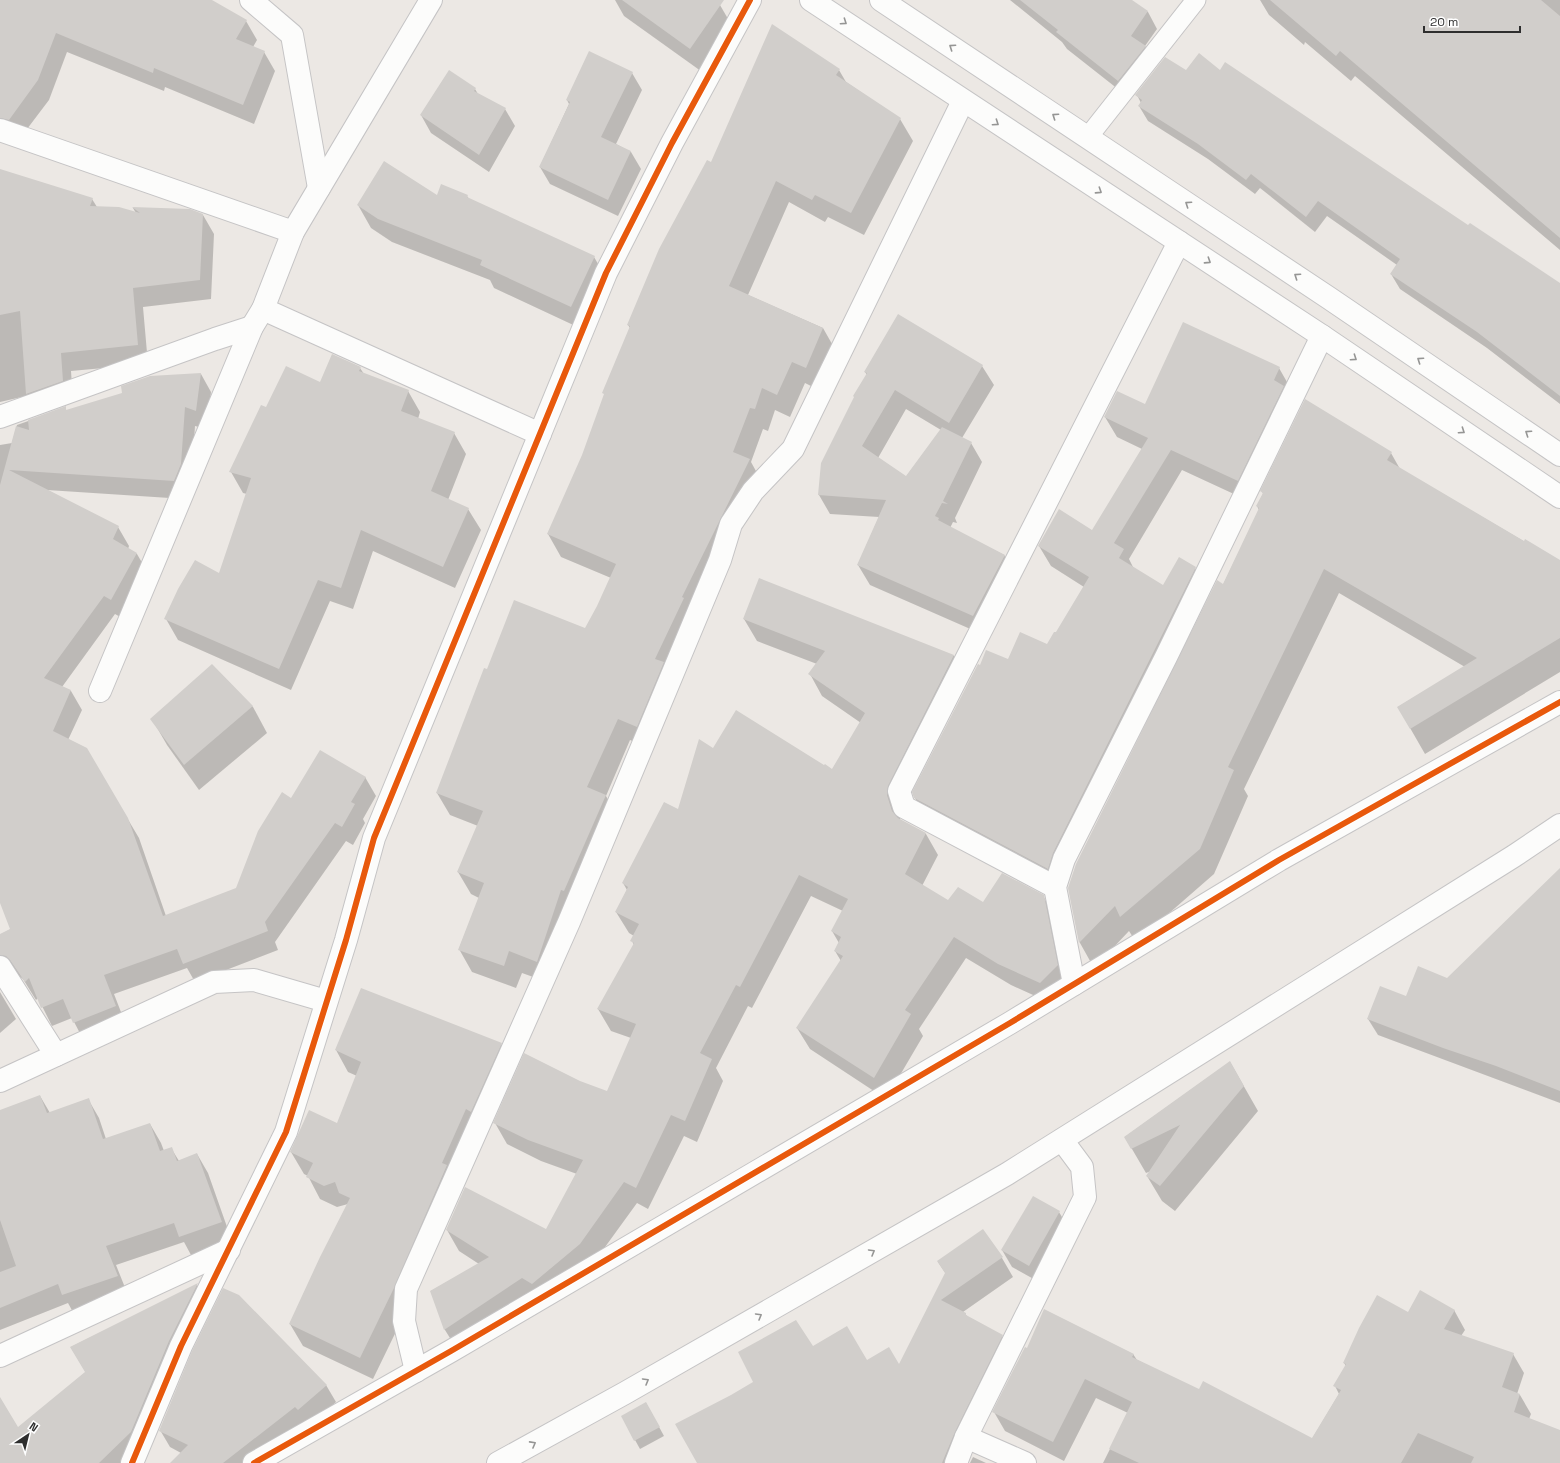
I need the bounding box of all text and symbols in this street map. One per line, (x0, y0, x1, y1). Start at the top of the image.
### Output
scale bar (1424, 8, 1520, 34)
text: 20 m (1430, 14, 1458, 30)
one-way arrow (840, 17, 847, 24)
one-way arrow (949, 45, 956, 52)
one-way arrow (1052, 113, 1059, 121)
one-way arrow (992, 118, 999, 125)
one-way arrow (1095, 186, 1102, 193)
one-way arrow (1186, 202, 1193, 209)
one-way arrow (1204, 257, 1211, 264)
one-way arrow (1294, 273, 1301, 281)
one-way arrow (1350, 353, 1357, 361)
one-way arrow (1418, 358, 1425, 365)
one-way arrow (1458, 426, 1465, 434)
one-way arrow (1525, 430, 1532, 438)
one-way arrow (868, 1249, 875, 1256)
one-way arrow (755, 1314, 762, 1321)
one-way arrow (642, 1379, 649, 1386)
north arrow (8, 1415, 48, 1455)
text: N (27, 1419, 41, 1435)
one-way arrow (528, 1442, 536, 1449)

